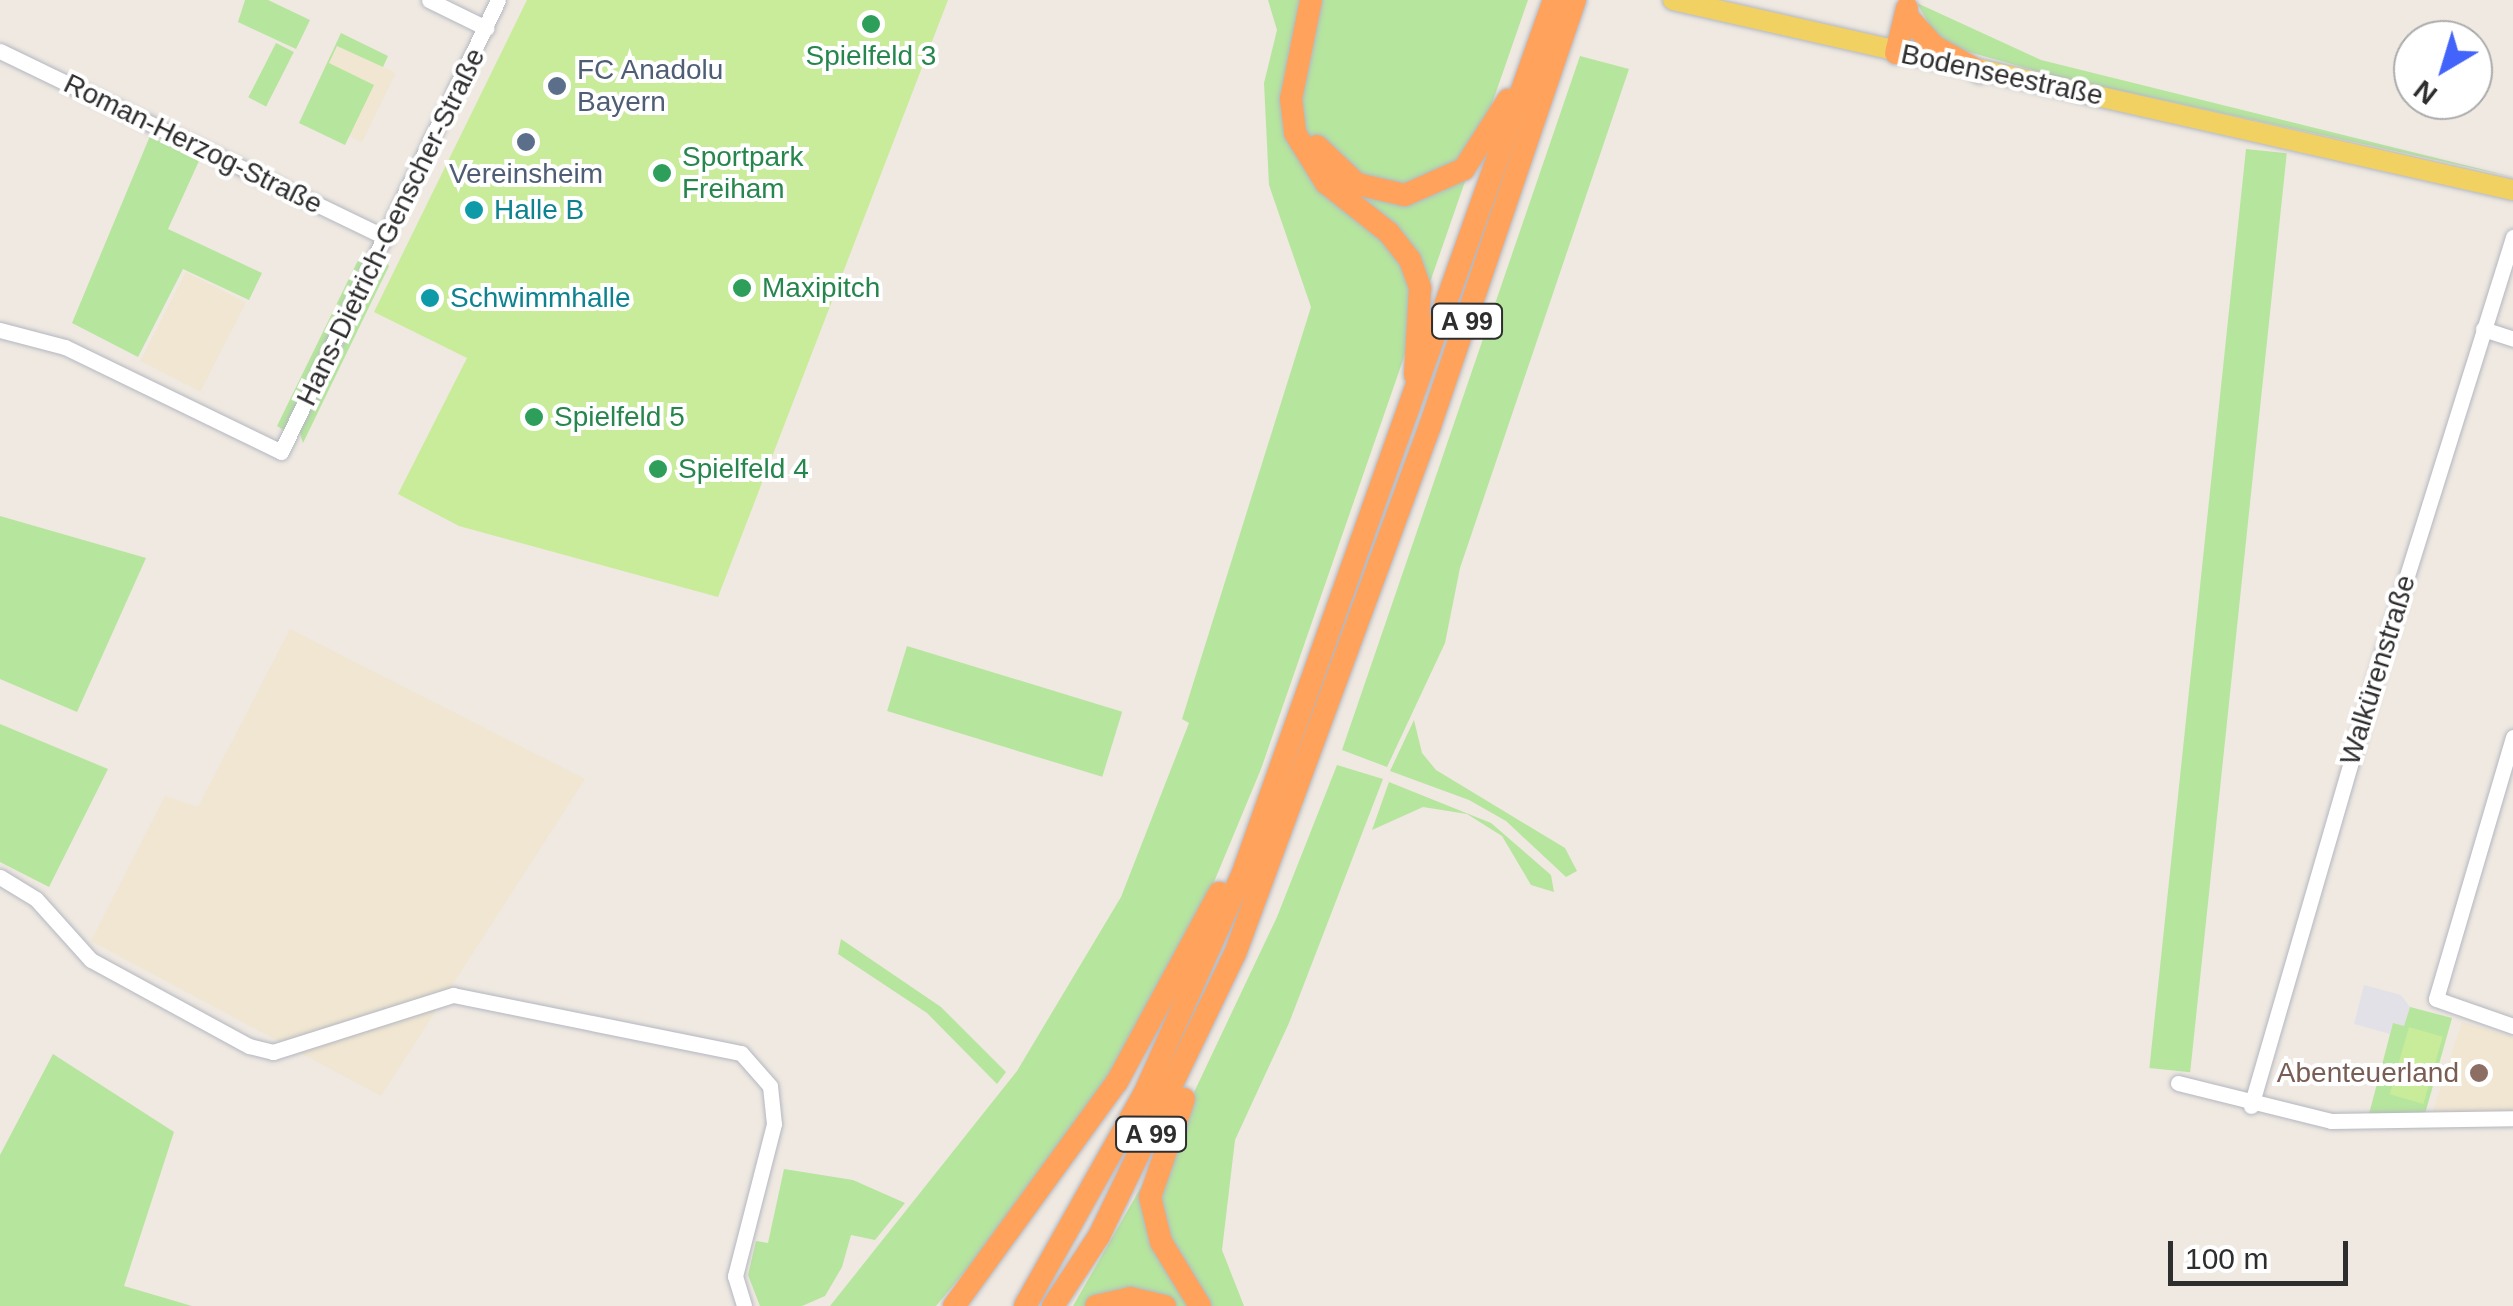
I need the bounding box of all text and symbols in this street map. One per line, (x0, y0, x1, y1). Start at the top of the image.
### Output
marker: Spielfeld 3 (860, 13, 882, 35)
north arrow (2393, 20, 2493, 120)
street label: Bodenseestraße (1898, 37, 2106, 113)
place label: Spielfeld 3 (806, 39, 936, 73)
street label: Hans-Dietrich-Genscher-Straße (290, 43, 492, 411)
place label: FC Anadolu Bayern (577, 53, 725, 119)
street label: Roman-Herzog-Straße (58, 67, 328, 221)
text: N (2408, 74, 2443, 111)
marker: FC Anadolu Bayern (546, 75, 568, 97)
marker: Vereinsheim (515, 131, 537, 153)
place label: Sportpark Freiham (682, 140, 803, 206)
place label: Vereinsheim (449, 157, 603, 191)
marker: Sportpark Freiham (651, 162, 673, 184)
place label: Halle B (494, 193, 584, 227)
marker: Halle B (463, 199, 485, 221)
place label: Maxipitch (762, 271, 880, 305)
marker: Maxipitch (731, 277, 753, 299)
place label: Schwimmhalle (450, 281, 630, 315)
marker: Schwimmhalle (419, 287, 441, 309)
road number: A 99 (1430, 301, 1504, 341)
place label: Spielfeld 5 (554, 400, 685, 434)
marker: Spielfeld 5 (523, 406, 545, 428)
place label: Spielfeld 4 (678, 452, 809, 486)
marker: Spielfeld 4 (647, 458, 669, 480)
street label: Walkürenstraße (2333, 571, 2423, 769)
place label: Abenteuerland (2277, 1056, 2459, 1090)
marker: Abenteuerland (2468, 1062, 2490, 1084)
road number: A 99 (1114, 1114, 1188, 1154)
scale bar (2173, 1221, 2353, 1283)
text: 100 m (2185, 1242, 2268, 1275)

